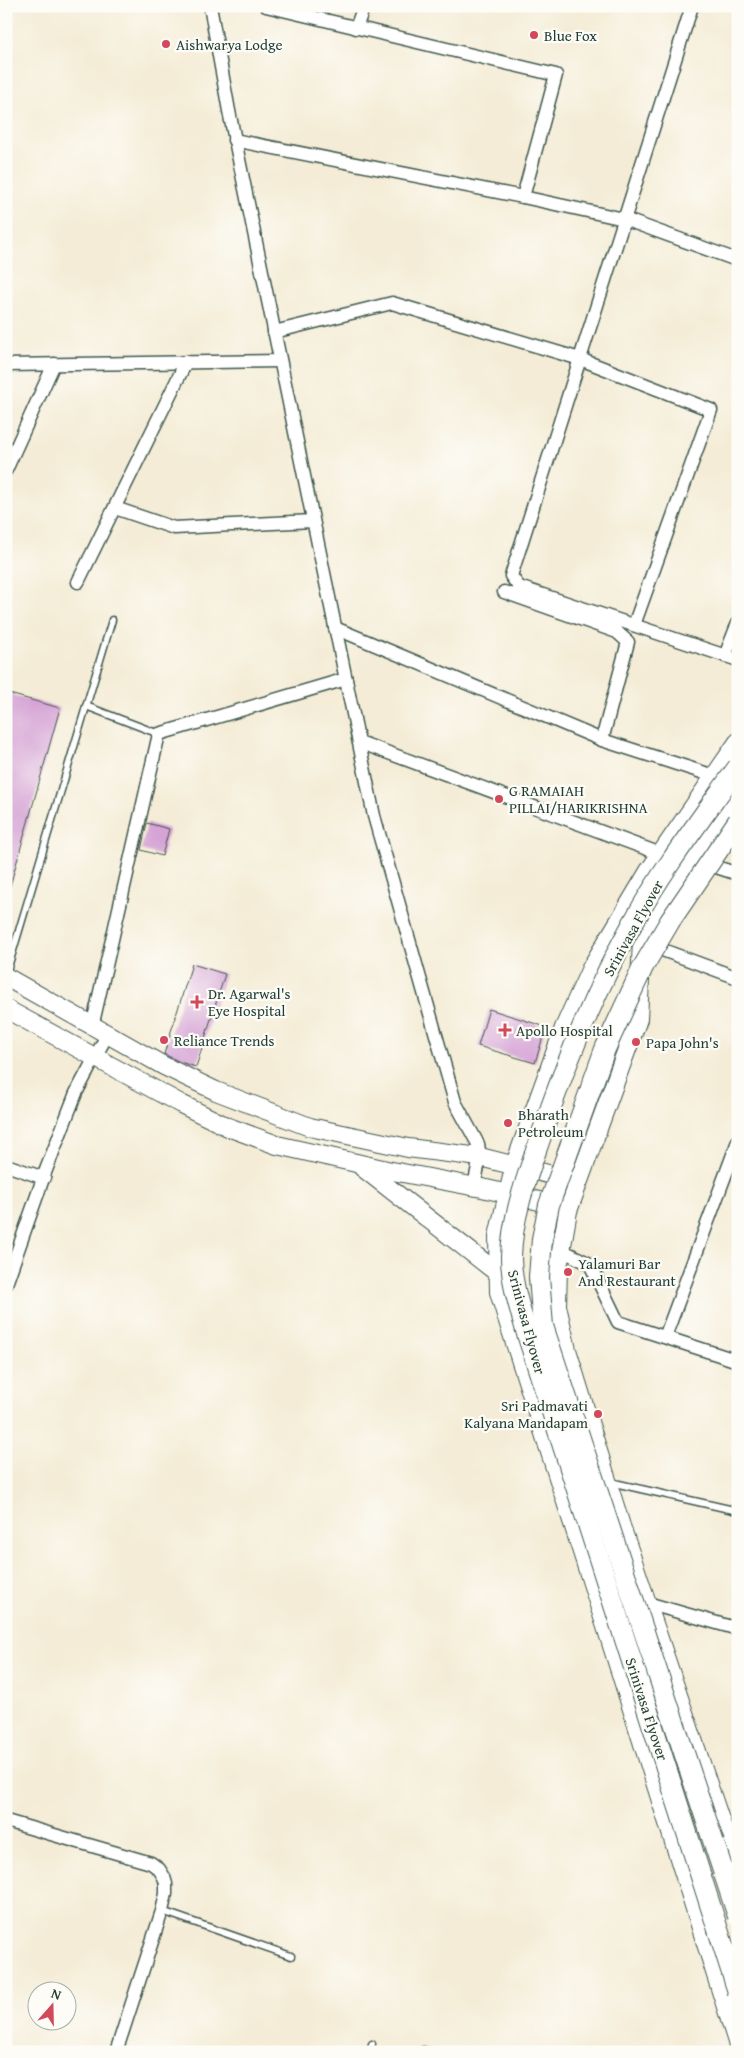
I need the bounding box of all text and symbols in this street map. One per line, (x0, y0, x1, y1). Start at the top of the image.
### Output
place label: Blue Fox (544, 25, 597, 46)
marker: Blue Fox (528, 29, 540, 41)
place label: Aishwarya Lodge (176, 34, 283, 55)
marker: Aishwarya Lodge (160, 38, 172, 50)
place label: G RAMAIAH PILLAI/HARIKRISHNA (509, 780, 648, 818)
marker: G RAMAIAH PILLAI/HARIKRISHNA (493, 793, 505, 805)
street label: Srinivasa Flyover (598, 876, 668, 980)
place label: Dr. Agarwal's Eye Hospital (208, 983, 291, 1021)
marker: Dr. Agarwal's Eye Hospital (190, 995, 204, 1009)
place label: Apollo Hospital (516, 1020, 613, 1041)
marker: Apollo Hospital (498, 1023, 512, 1037)
place label: Reliance Trends (174, 1030, 274, 1051)
place label: Papa John's (646, 1032, 719, 1053)
marker: Reliance Trends (158, 1034, 170, 1046)
marker: Papa John's (630, 1036, 642, 1048)
place label: Bharath Petroleum (518, 1104, 584, 1142)
marker: Bharath Petroleum (502, 1117, 514, 1129)
place label: Yalamuri Bar And Restaurant (578, 1253, 677, 1291)
marker: Yalamuri Bar And Restaurant (562, 1266, 574, 1278)
street label: Srinivasa Flyover (503, 1267, 551, 1377)
place label: Sri Padmavati Kalyana Mandapam (464, 1395, 589, 1433)
marker: Sri Padmavati Kalyana Mandapam (592, 1408, 604, 1420)
street label: Srinivasa Flyover (620, 1655, 674, 1763)
north arrow (28, 1980, 78, 2030)
text: N (49, 1983, 65, 2005)

